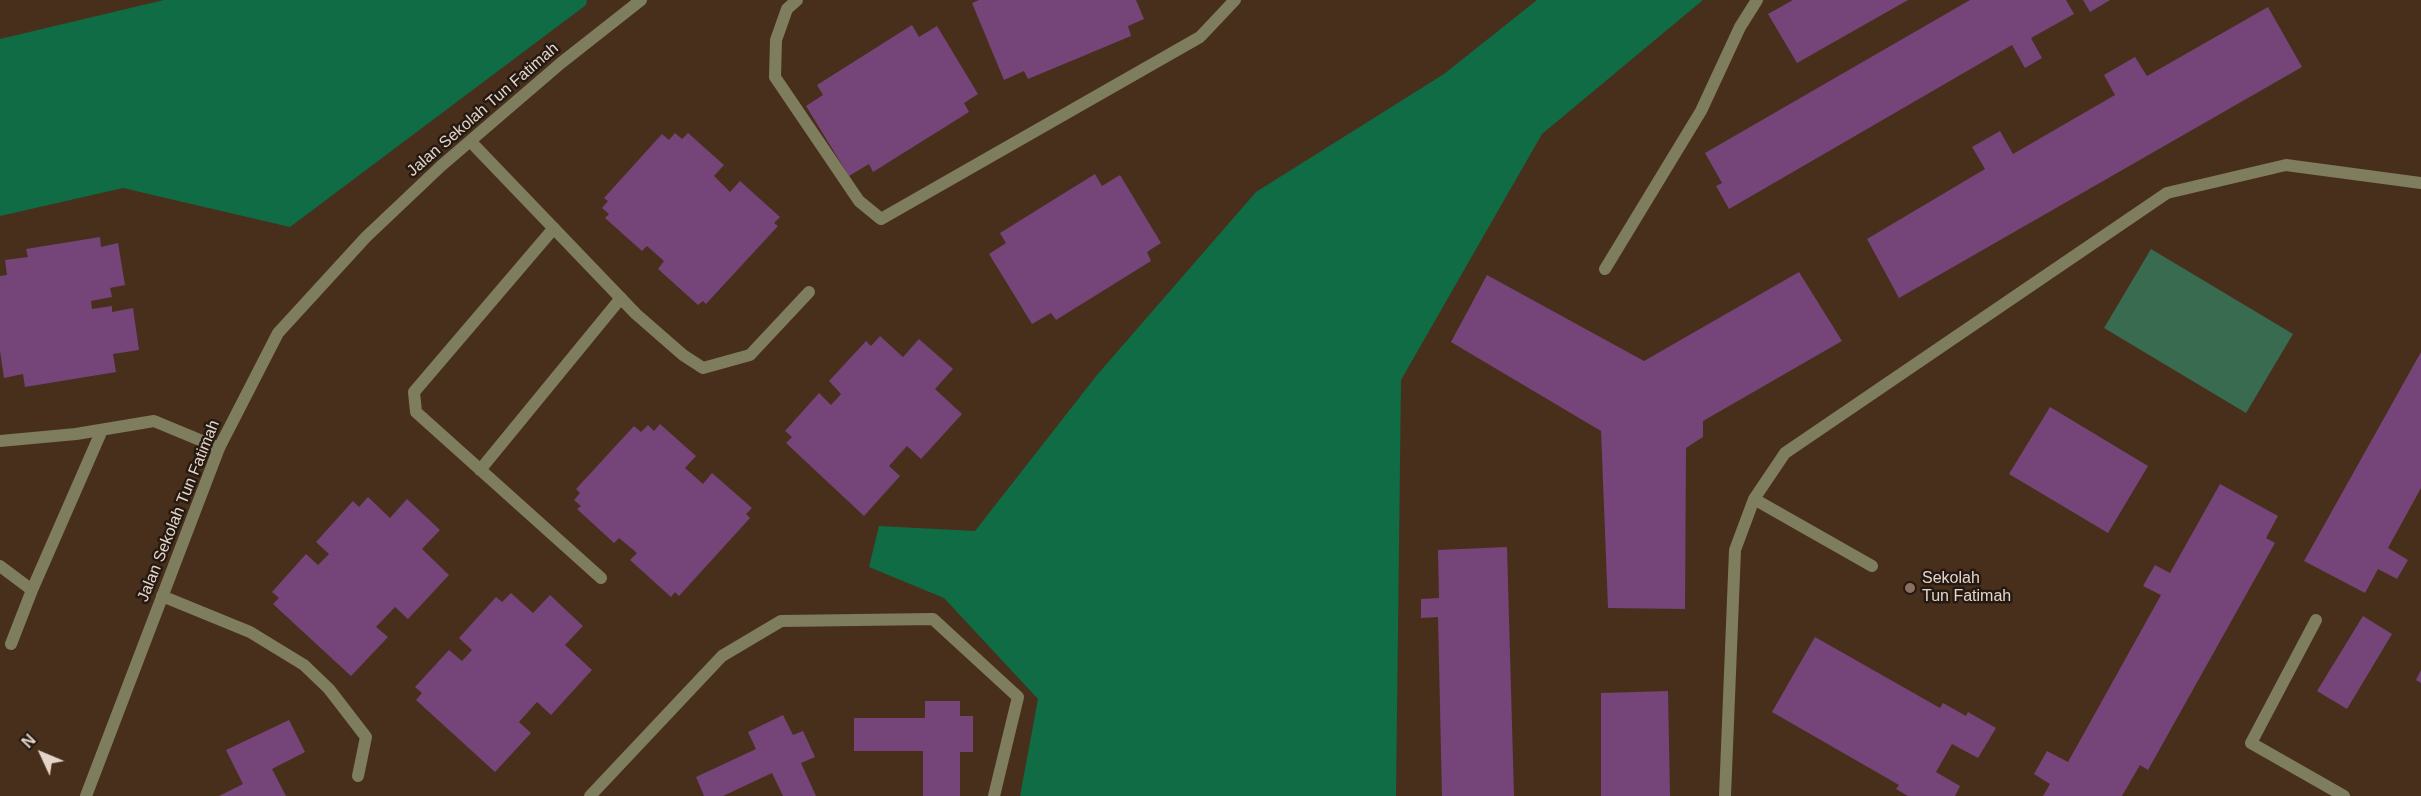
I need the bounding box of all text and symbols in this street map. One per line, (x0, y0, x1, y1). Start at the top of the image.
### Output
street label: Jalan Sekolah Tun Fatimah (403, 39, 563, 181)
street label: Jalan Sekolah Tun Fatimah (134, 417, 224, 605)
place label: Sekolah Tun Fatimah (1922, 569, 2011, 607)
marker: Sekolah Tun Fatimah (1903, 581, 1917, 595)
north arrow (12, 724, 72, 784)
text: N (19, 731, 39, 751)

